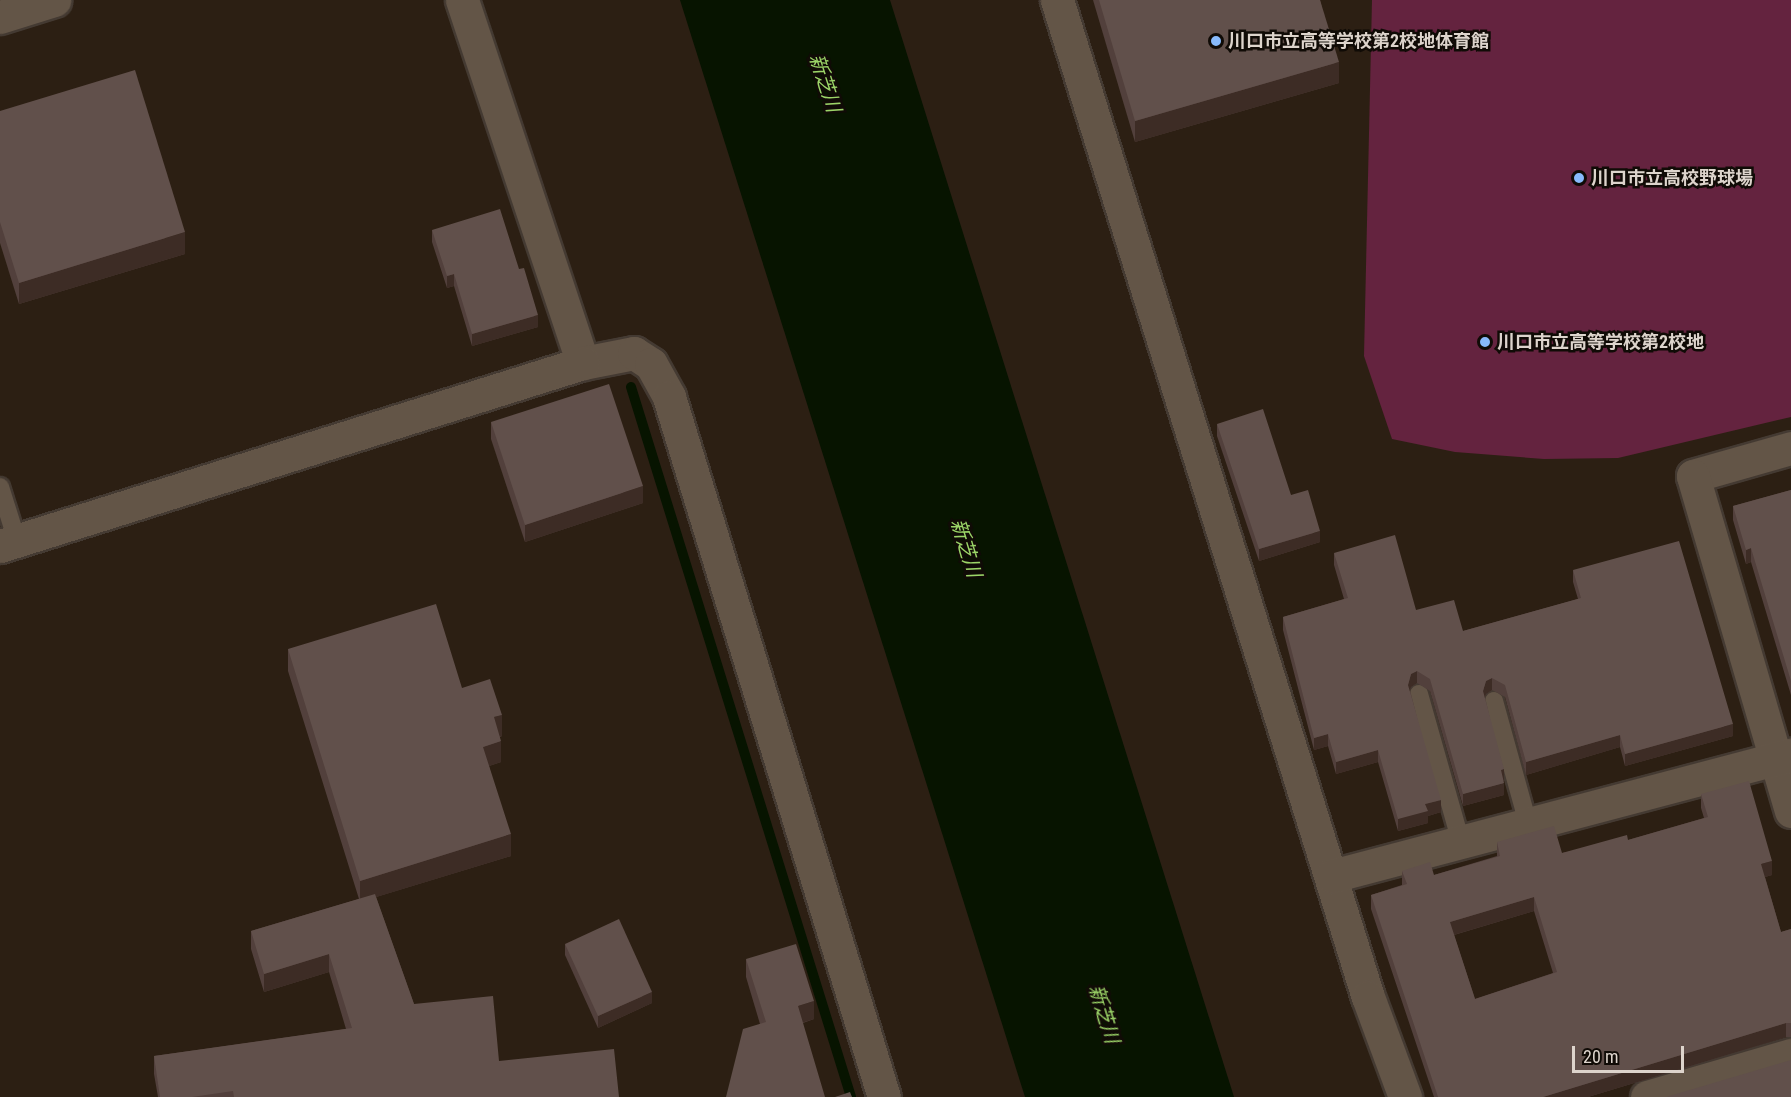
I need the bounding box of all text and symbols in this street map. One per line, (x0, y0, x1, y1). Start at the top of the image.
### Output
place label: 川口市立高等学校第2校地体育館 (1228, 30, 1489, 52)
marker: 川口市立高等学校第2校地体育館 (1209, 34, 1223, 48)
water label: 新芝川 (804, 51, 846, 115)
place label: 川口市立高校野球場 (1591, 167, 1753, 189)
marker: 川口市立高校野球場 (1572, 171, 1586, 185)
place label: 川口市立高等学校第2校地 (1497, 331, 1704, 353)
marker: 川口市立高等学校第2校地 (1478, 335, 1492, 349)
water label: 新芝川 (946, 516, 986, 580)
water label: 新芝川 (1084, 982, 1124, 1046)
scale bar (1575, 1034, 1688, 1072)
text: 20 m (1583, 1046, 1618, 1067)

